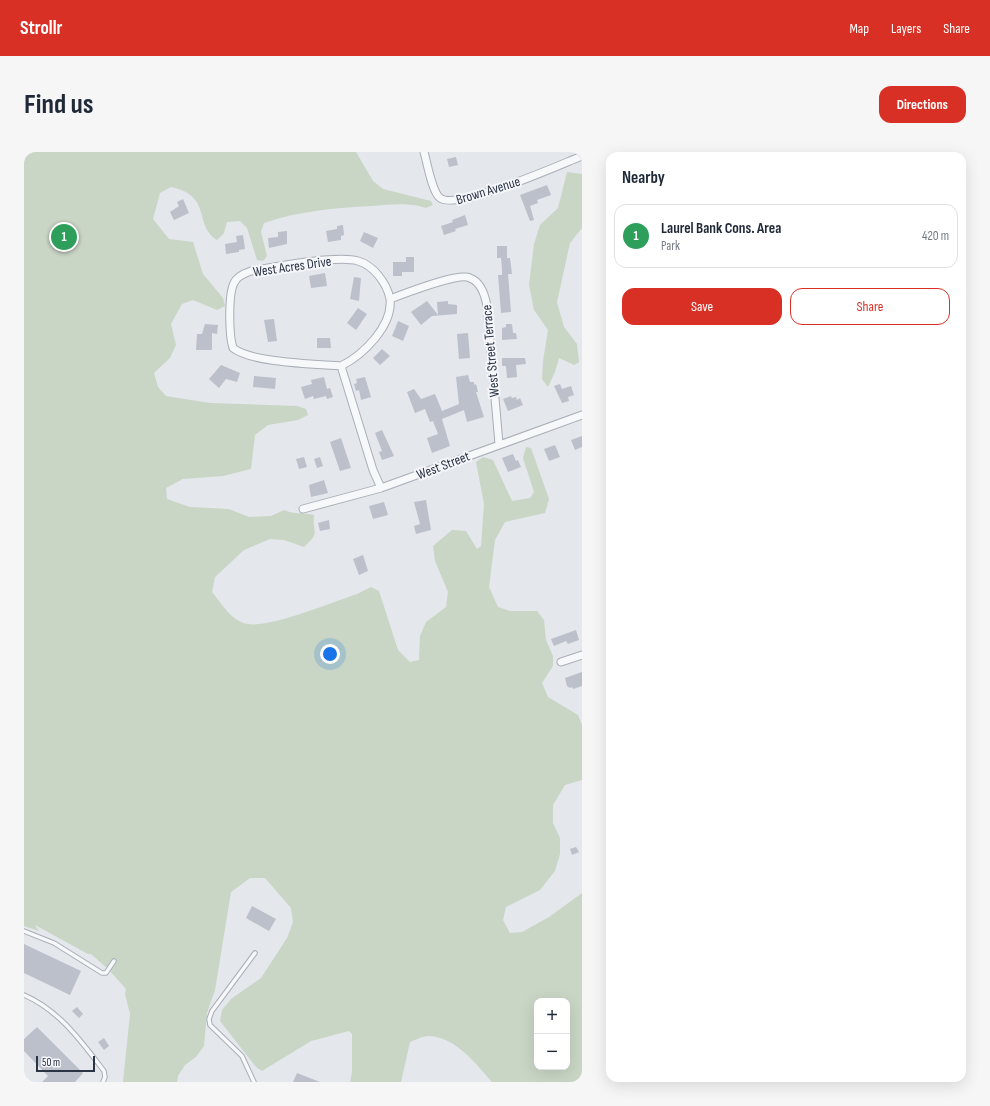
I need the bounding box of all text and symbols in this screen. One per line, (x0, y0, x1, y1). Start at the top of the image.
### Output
text: Strollr (20, 17, 62, 40)
text: Map (849, 20, 869, 37)
text: Layers (891, 20, 921, 37)
text: Share (943, 20, 970, 37)
button: Directions (879, 86, 966, 123)
text: Find us (24, 88, 93, 121)
text: Nearby (622, 168, 665, 188)
street label: Brown Avenue (454, 173, 522, 208)
text: Laurel Bank Cons. Area (661, 219, 781, 238)
pin: 1 (51, 222, 77, 252)
text: 1 (633, 228, 639, 244)
text: 420 m (922, 228, 949, 244)
text: Park (661, 238, 680, 254)
street label: West Acres Drive (252, 253, 332, 280)
button: Save (622, 288, 782, 325)
button: Share (790, 288, 950, 325)
street label: West Street Terrace (478, 304, 503, 398)
street label: West Street (414, 448, 472, 483)
your location (320, 644, 340, 664)
map controls (534, 998, 570, 1070)
button: + (534, 998, 570, 1034)
button: − (534, 1034, 570, 1070)
scale bar (36, 1054, 95, 1073)
text: 50 m (42, 1056, 60, 1069)

